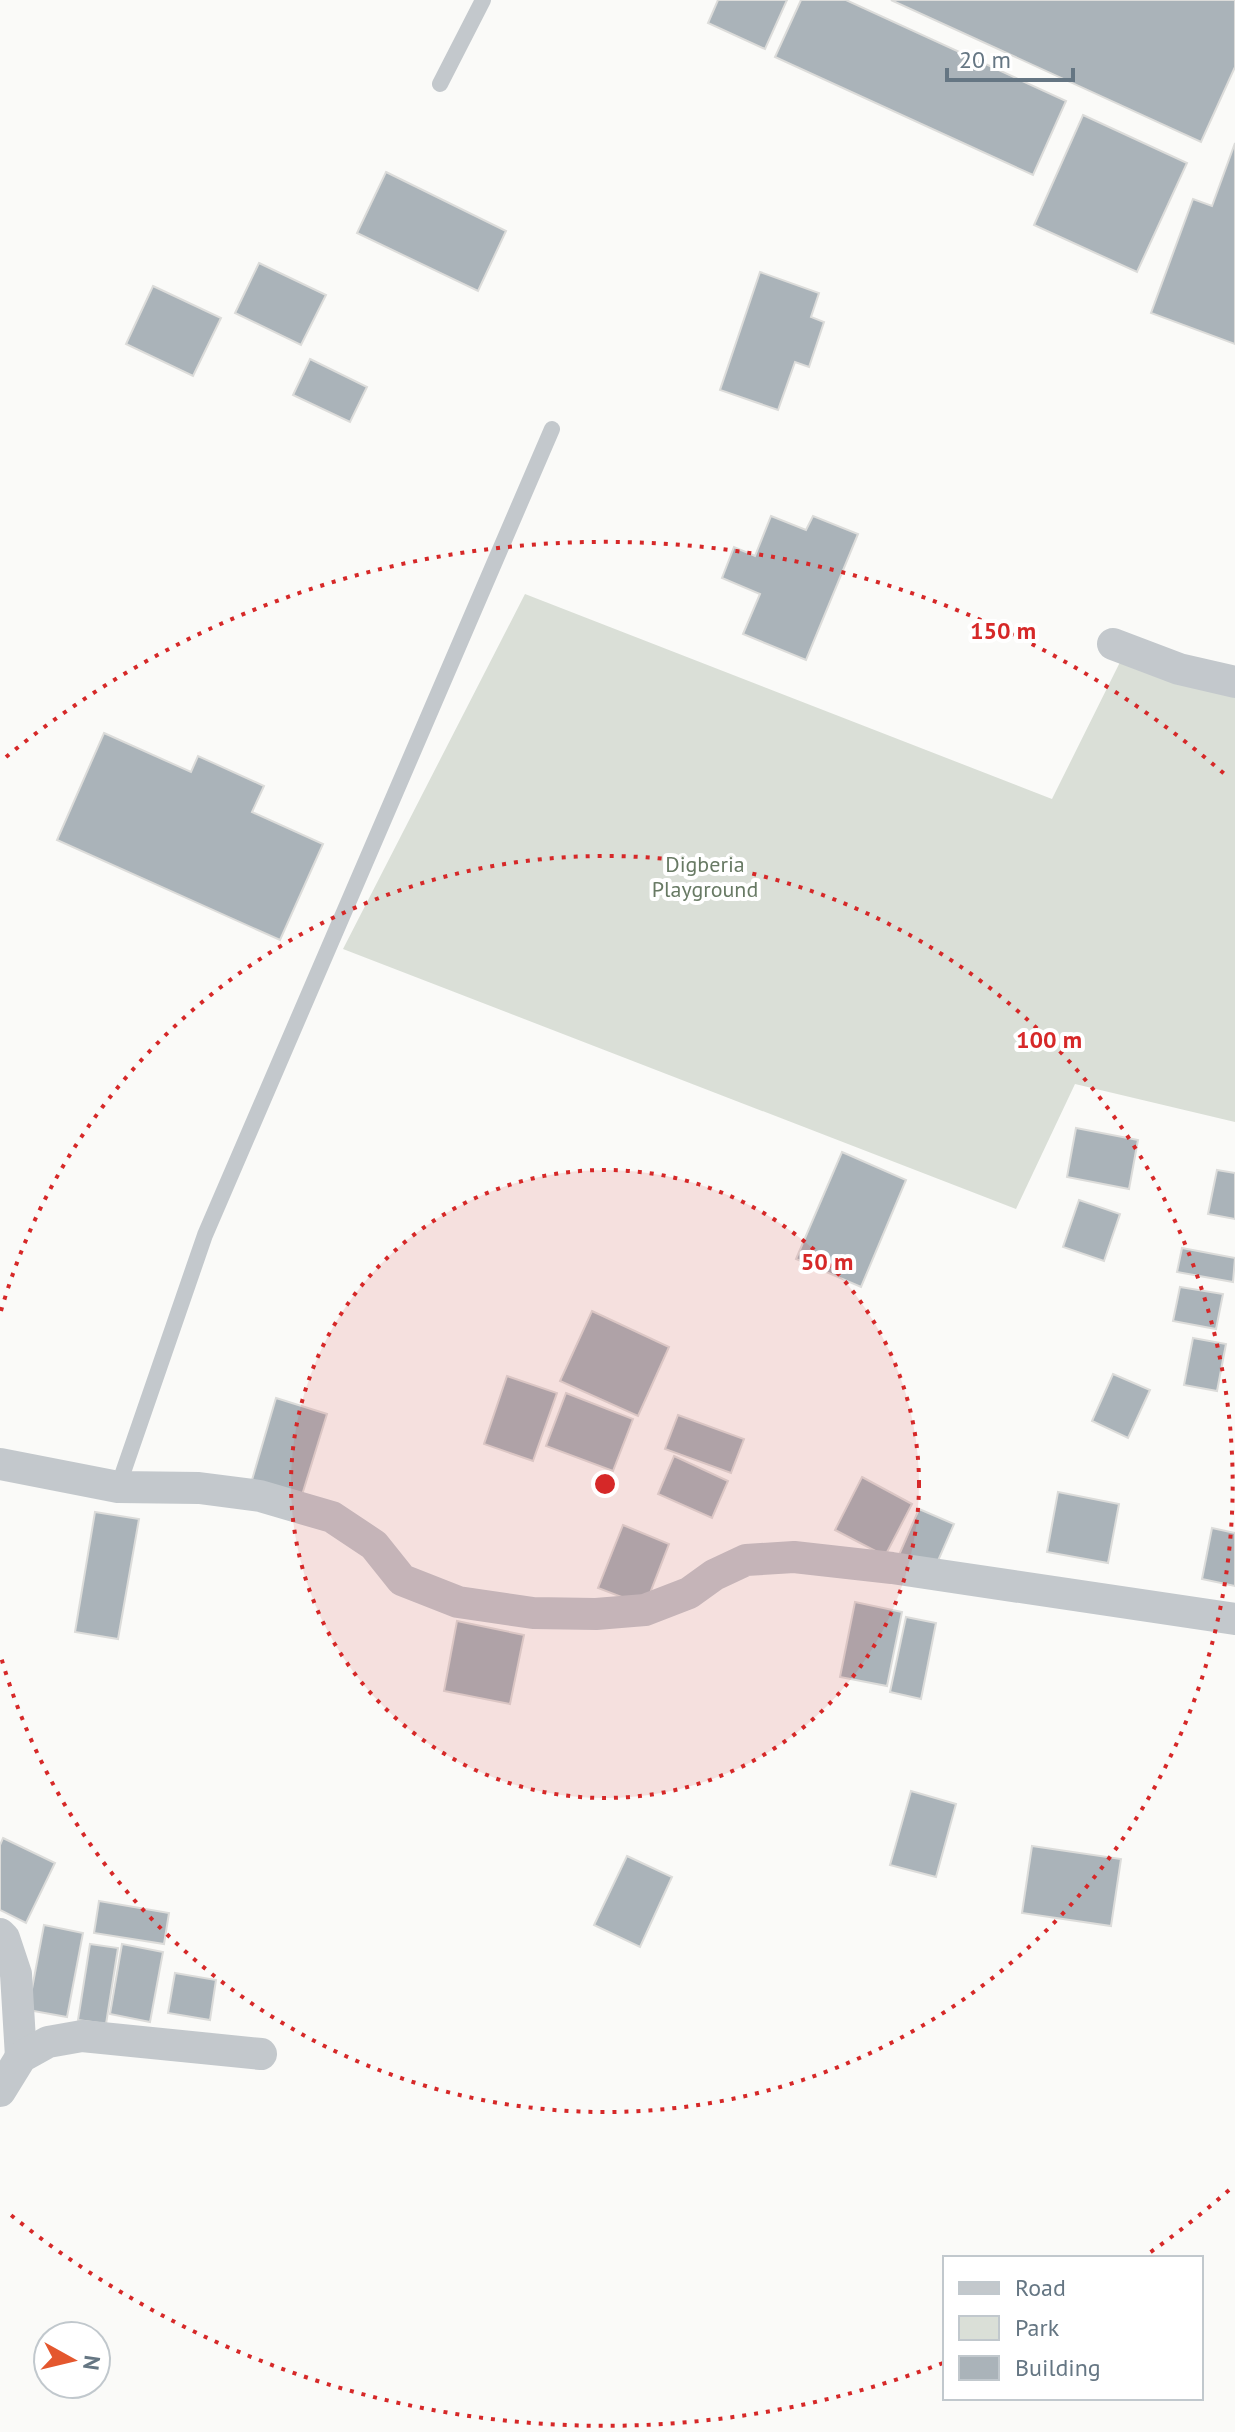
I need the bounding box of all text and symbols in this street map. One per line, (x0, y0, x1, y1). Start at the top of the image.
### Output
scale bar (947, 32, 1073, 82)
text: 20 m (959, 44, 1011, 75)
text: 150 m (970, 615, 1036, 646)
park label: Digberia Playground (652, 850, 758, 903)
text: 100 m (1016, 1024, 1082, 1055)
text: 50 m (801, 1246, 853, 1277)
centre of rings (591, 1470, 619, 1498)
legend (943, 2256, 1203, 2400)
text: Road (1015, 2272, 1066, 2303)
text: Park (1015, 2312, 1060, 2343)
north arrow (32, 2320, 112, 2400)
text: Building (1015, 2352, 1101, 2383)
text: N (77, 2354, 107, 2372)

